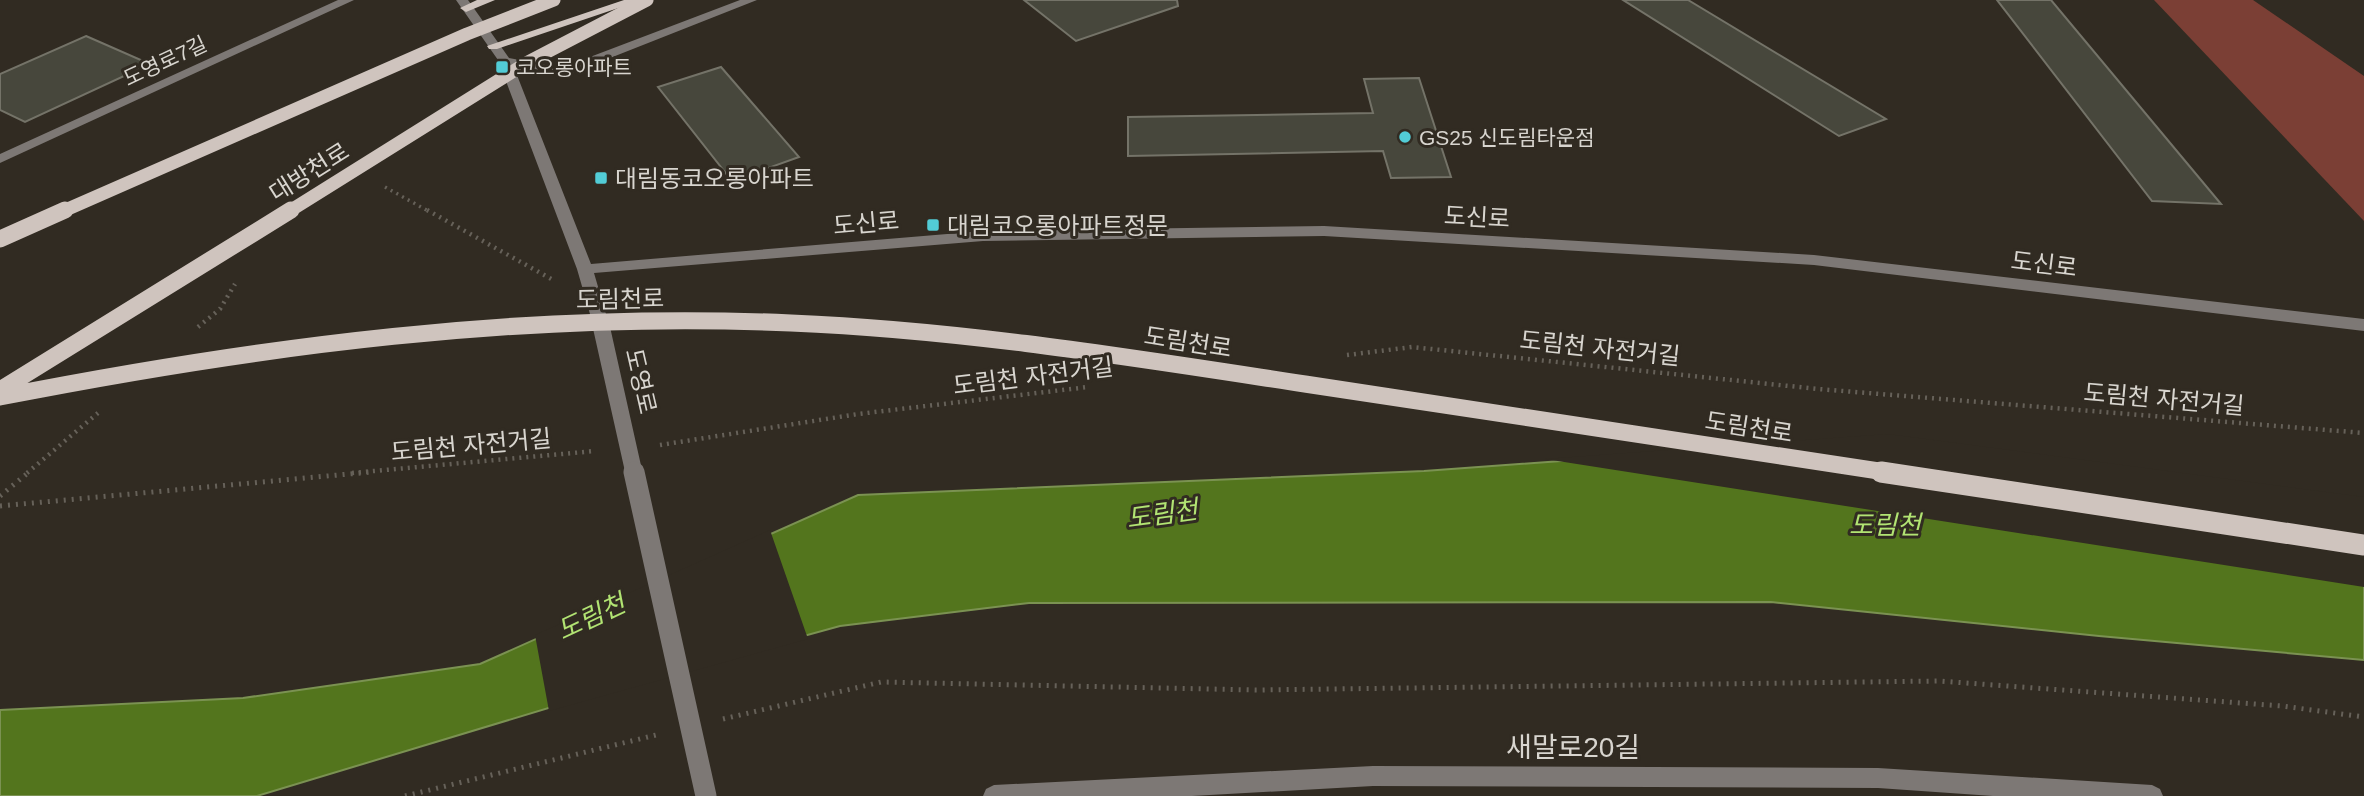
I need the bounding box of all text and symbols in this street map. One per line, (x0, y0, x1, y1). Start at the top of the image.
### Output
street label: 도영로7길 (120, 32, 210, 90)
place label: 코오롱아파트 (516, 56, 632, 79)
marker: 코오롱아파트 (494, 59, 510, 75)
place label: GS25 신도림타운점 (1419, 126, 1594, 149)
marker: GS25 신도림타운점 (1397, 129, 1413, 145)
street label: 대방천로 (264, 137, 354, 207)
place label: 대림동코오롱아파트 (615, 165, 814, 192)
marker: 대림동코오롱아파트 (593, 170, 609, 186)
street label: 도신로 (1443, 202, 1511, 232)
street label: 도신로 (832, 207, 900, 239)
place label: 대림코오롱아파트정문 (947, 212, 1168, 239)
marker: 대림코오롱아파트정문 (925, 217, 941, 233)
street label: 도신로 (2009, 247, 2079, 281)
street label: 도림천로 (576, 285, 664, 313)
street label: 도림천로 (1142, 322, 1234, 362)
street label: 도림천 자전거길 (1518, 326, 1682, 370)
street label: 도영로 (620, 346, 662, 416)
street label: 도림천 자전거길 (951, 353, 1115, 399)
street label: 도림천 자전거길 (2083, 379, 2245, 419)
street label: 도림천로 (1703, 407, 1795, 447)
street label: 도림천 자전거길 (390, 425, 552, 465)
water label: 도림천 (1124, 494, 1203, 534)
water label: 도림천 (1849, 510, 1924, 540)
water label: 도림천 (552, 587, 633, 646)
street label: 새말로20길 (1506, 732, 1640, 763)

